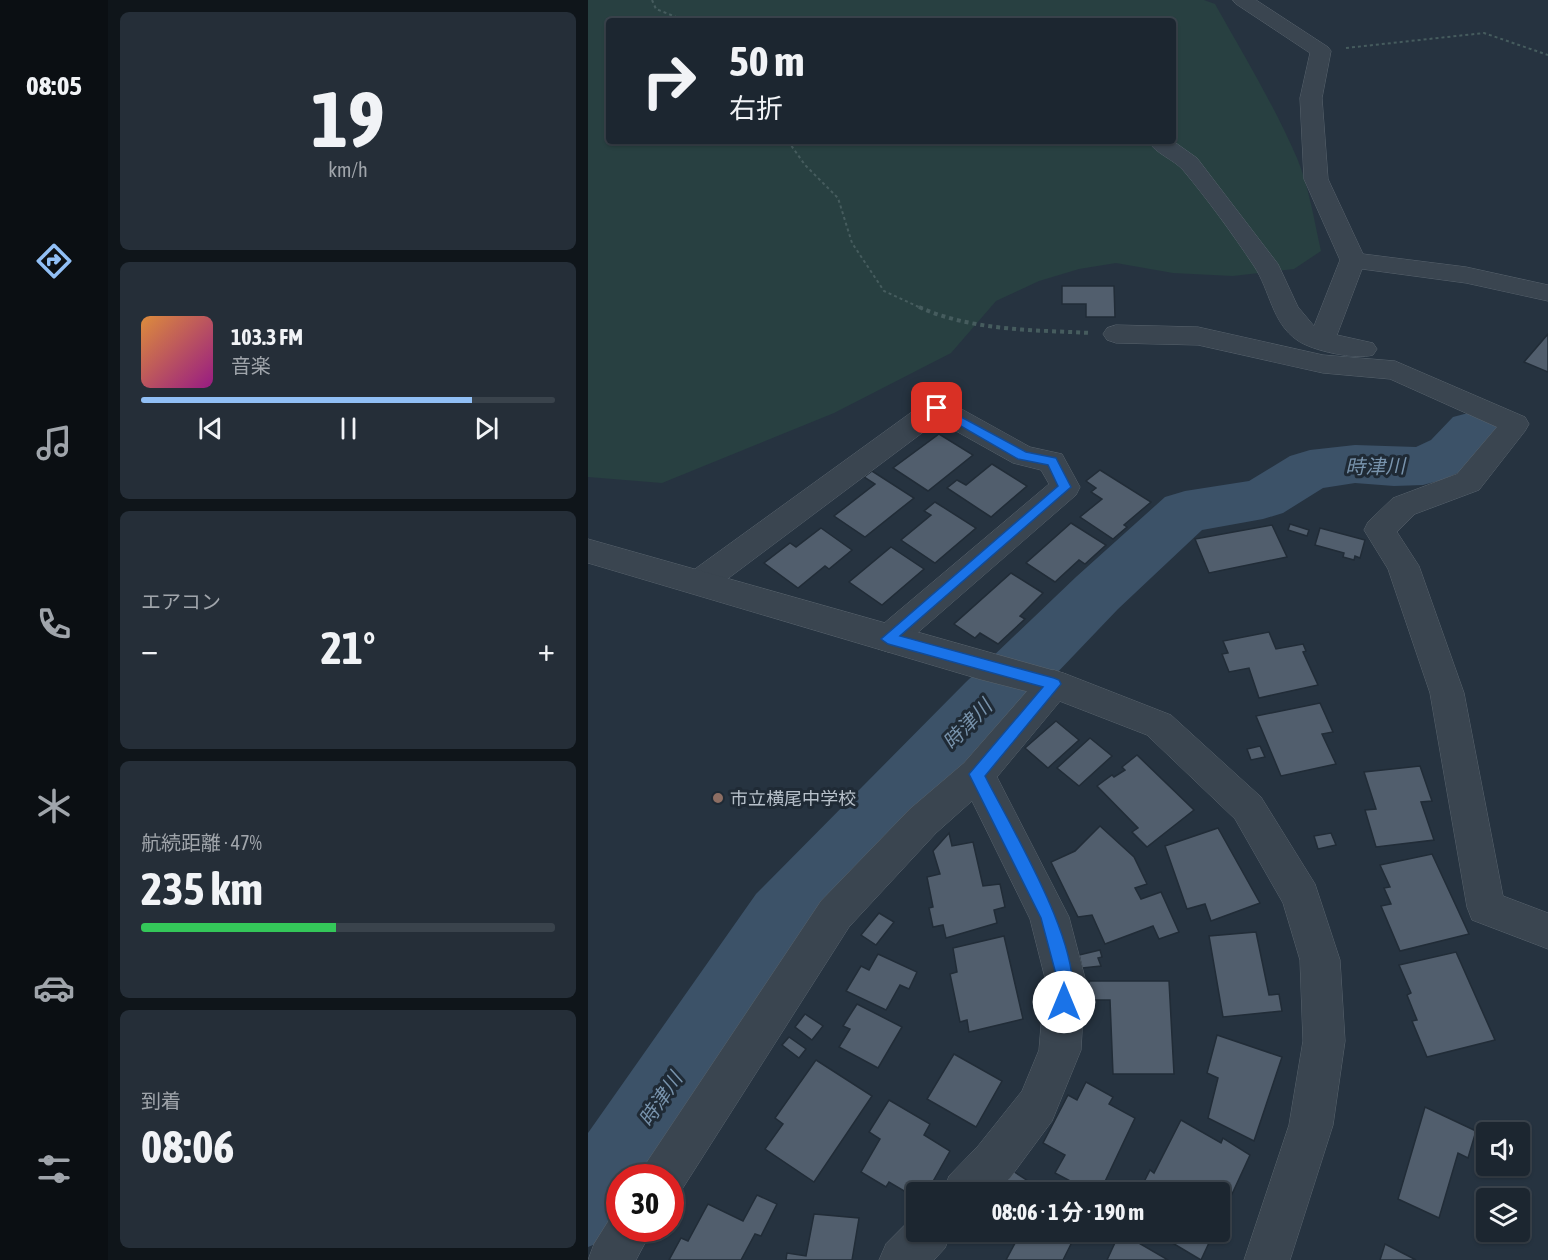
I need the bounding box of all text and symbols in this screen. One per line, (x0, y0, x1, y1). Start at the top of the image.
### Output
text: 50 m (729, 37, 804, 85)
icon: right (630, 42, 708, 120)
text: 08:05 (26, 70, 82, 101)
text: 19 (311, 74, 385, 164)
text: 右折 (729, 93, 783, 124)
text: km/h (328, 158, 368, 181)
icon: directions (33, 240, 75, 282)
text: 103.3 FM (231, 324, 303, 350)
text: 音楽 (231, 354, 271, 377)
pin (911, 382, 962, 433)
icon: arrive (920, 391, 953, 424)
icon: previous (194, 412, 227, 445)
icon: pause (332, 412, 365, 445)
icon: next (470, 412, 503, 445)
icon: music (33, 422, 75, 464)
water label: 時津川 (1345, 454, 1407, 478)
text: エアコン (141, 590, 221, 613)
icon: phone (33, 603, 75, 645)
text: 21° (321, 622, 375, 674)
text: − (141, 630, 158, 668)
text: + (538, 630, 555, 668)
water label: 時津川 (938, 693, 998, 754)
icon: climate (33, 785, 75, 827)
place label: 市立横尾中学校 (730, 788, 856, 809)
marker: 市立横尾中学校 (711, 791, 725, 805)
text: 航続距離 · 47% (141, 831, 262, 854)
text: 235 km (141, 863, 263, 915)
icon: car (33, 967, 75, 1009)
position arrow (1032, 970, 1096, 1034)
water label: 時津川 (634, 1066, 687, 1130)
text: 到着 (141, 1089, 181, 1112)
text: 08:06 (141, 1121, 235, 1173)
map controls (1476, 1122, 1530, 1242)
button: sound (1476, 1122, 1530, 1176)
icon: filters (33, 1148, 75, 1190)
speed limit sign: 30 (606, 1164, 684, 1242)
button: layers (1476, 1188, 1530, 1242)
text: 08:06 · 1 分 · 190 m (992, 1199, 1144, 1225)

